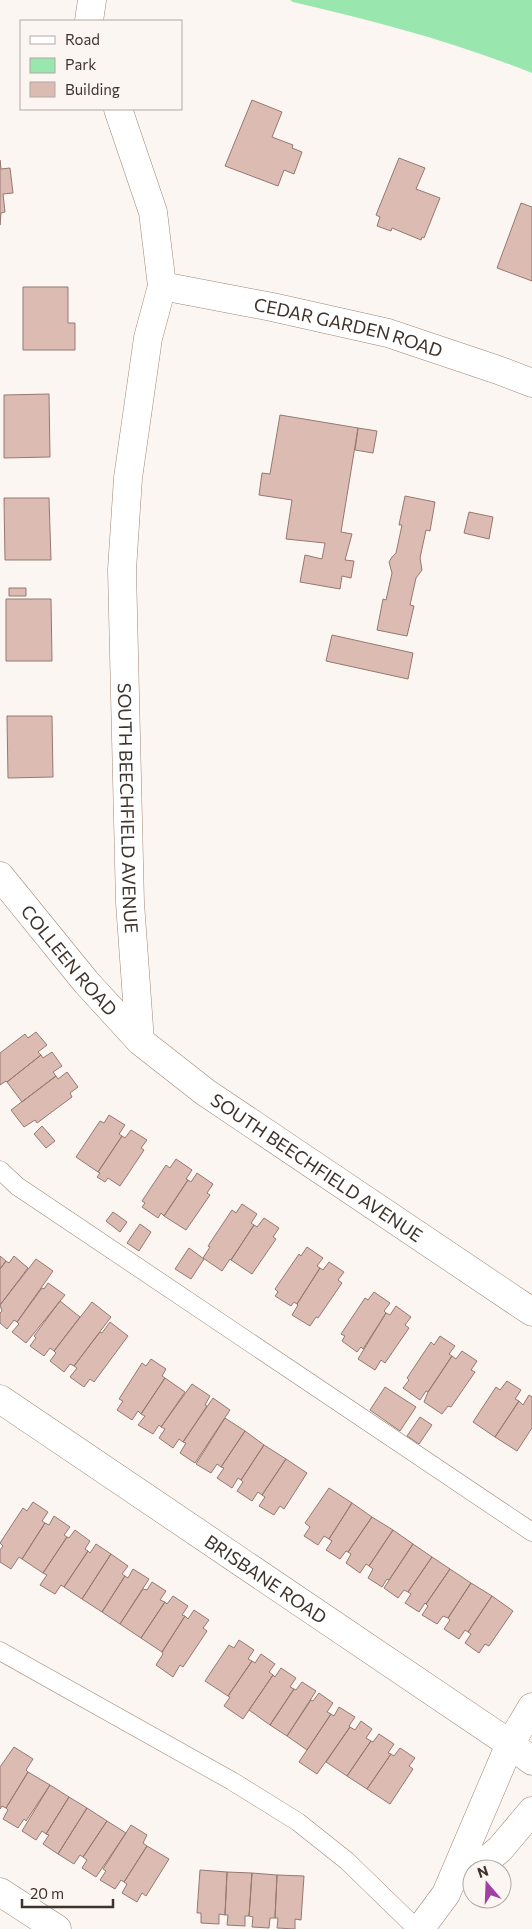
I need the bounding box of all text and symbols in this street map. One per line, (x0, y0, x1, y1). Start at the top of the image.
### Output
legend (20, 20, 182, 110)
text: Road (65, 30, 100, 48)
text: Park (65, 55, 96, 73)
text: Building (65, 80, 120, 98)
street label: CEDAR GARDEN ROAD (252, 293, 446, 362)
street label: SOUTH BEECHFIELD AVENUE (114, 683, 143, 934)
street label: COLLEEN ROAD (17, 900, 122, 1020)
street label: SOUTH BEECHFIELD AVENUE (207, 1088, 427, 1246)
street label: BRISBANE ROAD (201, 1530, 331, 1628)
north arrow (462, 1859, 512, 1909)
text: N (475, 1861, 490, 1881)
scale bar (22, 1876, 114, 1908)
text: 20 m (30, 1884, 64, 1902)

